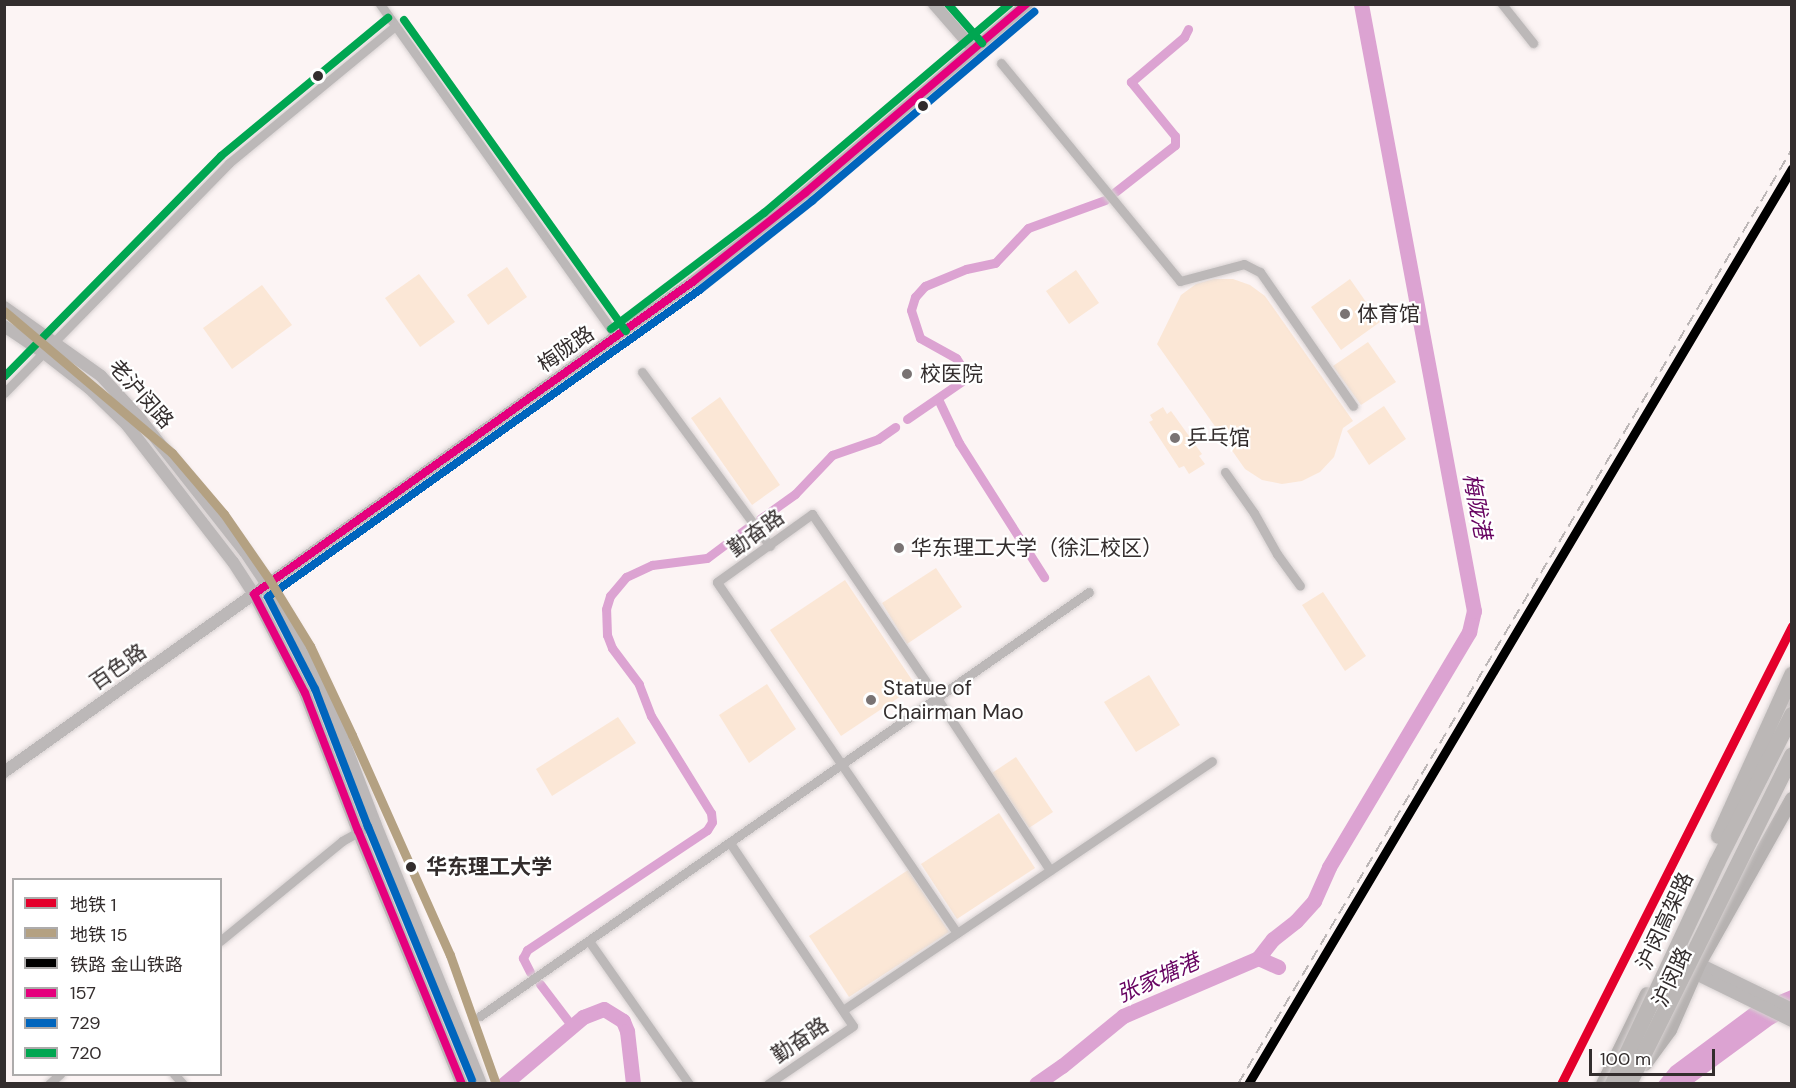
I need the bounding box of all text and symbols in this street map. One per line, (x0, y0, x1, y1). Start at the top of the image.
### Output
unlabelled marker (312, 70, 324, 82)
unlabelled marker (917, 100, 929, 112)
place label: 体育馆 (1357, 301, 1420, 327)
marker: 体育馆 (1338, 307, 1352, 321)
street label: 梅陇路 (533, 321, 599, 377)
street label: 老沪闵路 (104, 354, 178, 434)
place label: 校医院 (920, 361, 983, 387)
marker: 校医院 (898, 365, 916, 383)
place label: 乒乓馆 (1187, 425, 1250, 451)
marker: 乒乓馆 (1168, 431, 1182, 445)
water label: 梅陇港 (1458, 471, 1496, 541)
street label: 勤奋路 (723, 504, 789, 562)
place label: 华东理工大学（徐汇校区） (911, 535, 1163, 561)
marker: 华东理工大学（徐汇校区） (892, 541, 906, 555)
street label: 百色路 (85, 639, 151, 695)
place label: Statue of Chairman Mao (883, 675, 1024, 725)
marker: Statue of Chairman Mao (864, 693, 878, 707)
place label: 华东理工大学 (426, 854, 552, 880)
marker: 华东理工大学 (401, 857, 421, 877)
street label: 沪闵高架路 (1631, 868, 1699, 974)
legend (12, 878, 222, 1076)
text: 地铁 1 (70, 893, 116, 917)
text: 地铁 15 (70, 923, 127, 947)
street label: 沪闵路 (1647, 943, 1697, 1011)
water label: 张家塘港 (1112, 948, 1204, 1008)
text: 铁路 金山铁路 (70, 953, 183, 977)
text: 157 (70, 981, 96, 1005)
text: 729 (70, 1011, 101, 1035)
street label: 勤奋路 (767, 1012, 833, 1068)
scale bar (1592, 1037, 1718, 1075)
text: 720 (70, 1041, 102, 1065)
text: 100 m (1600, 1047, 1651, 1071)

